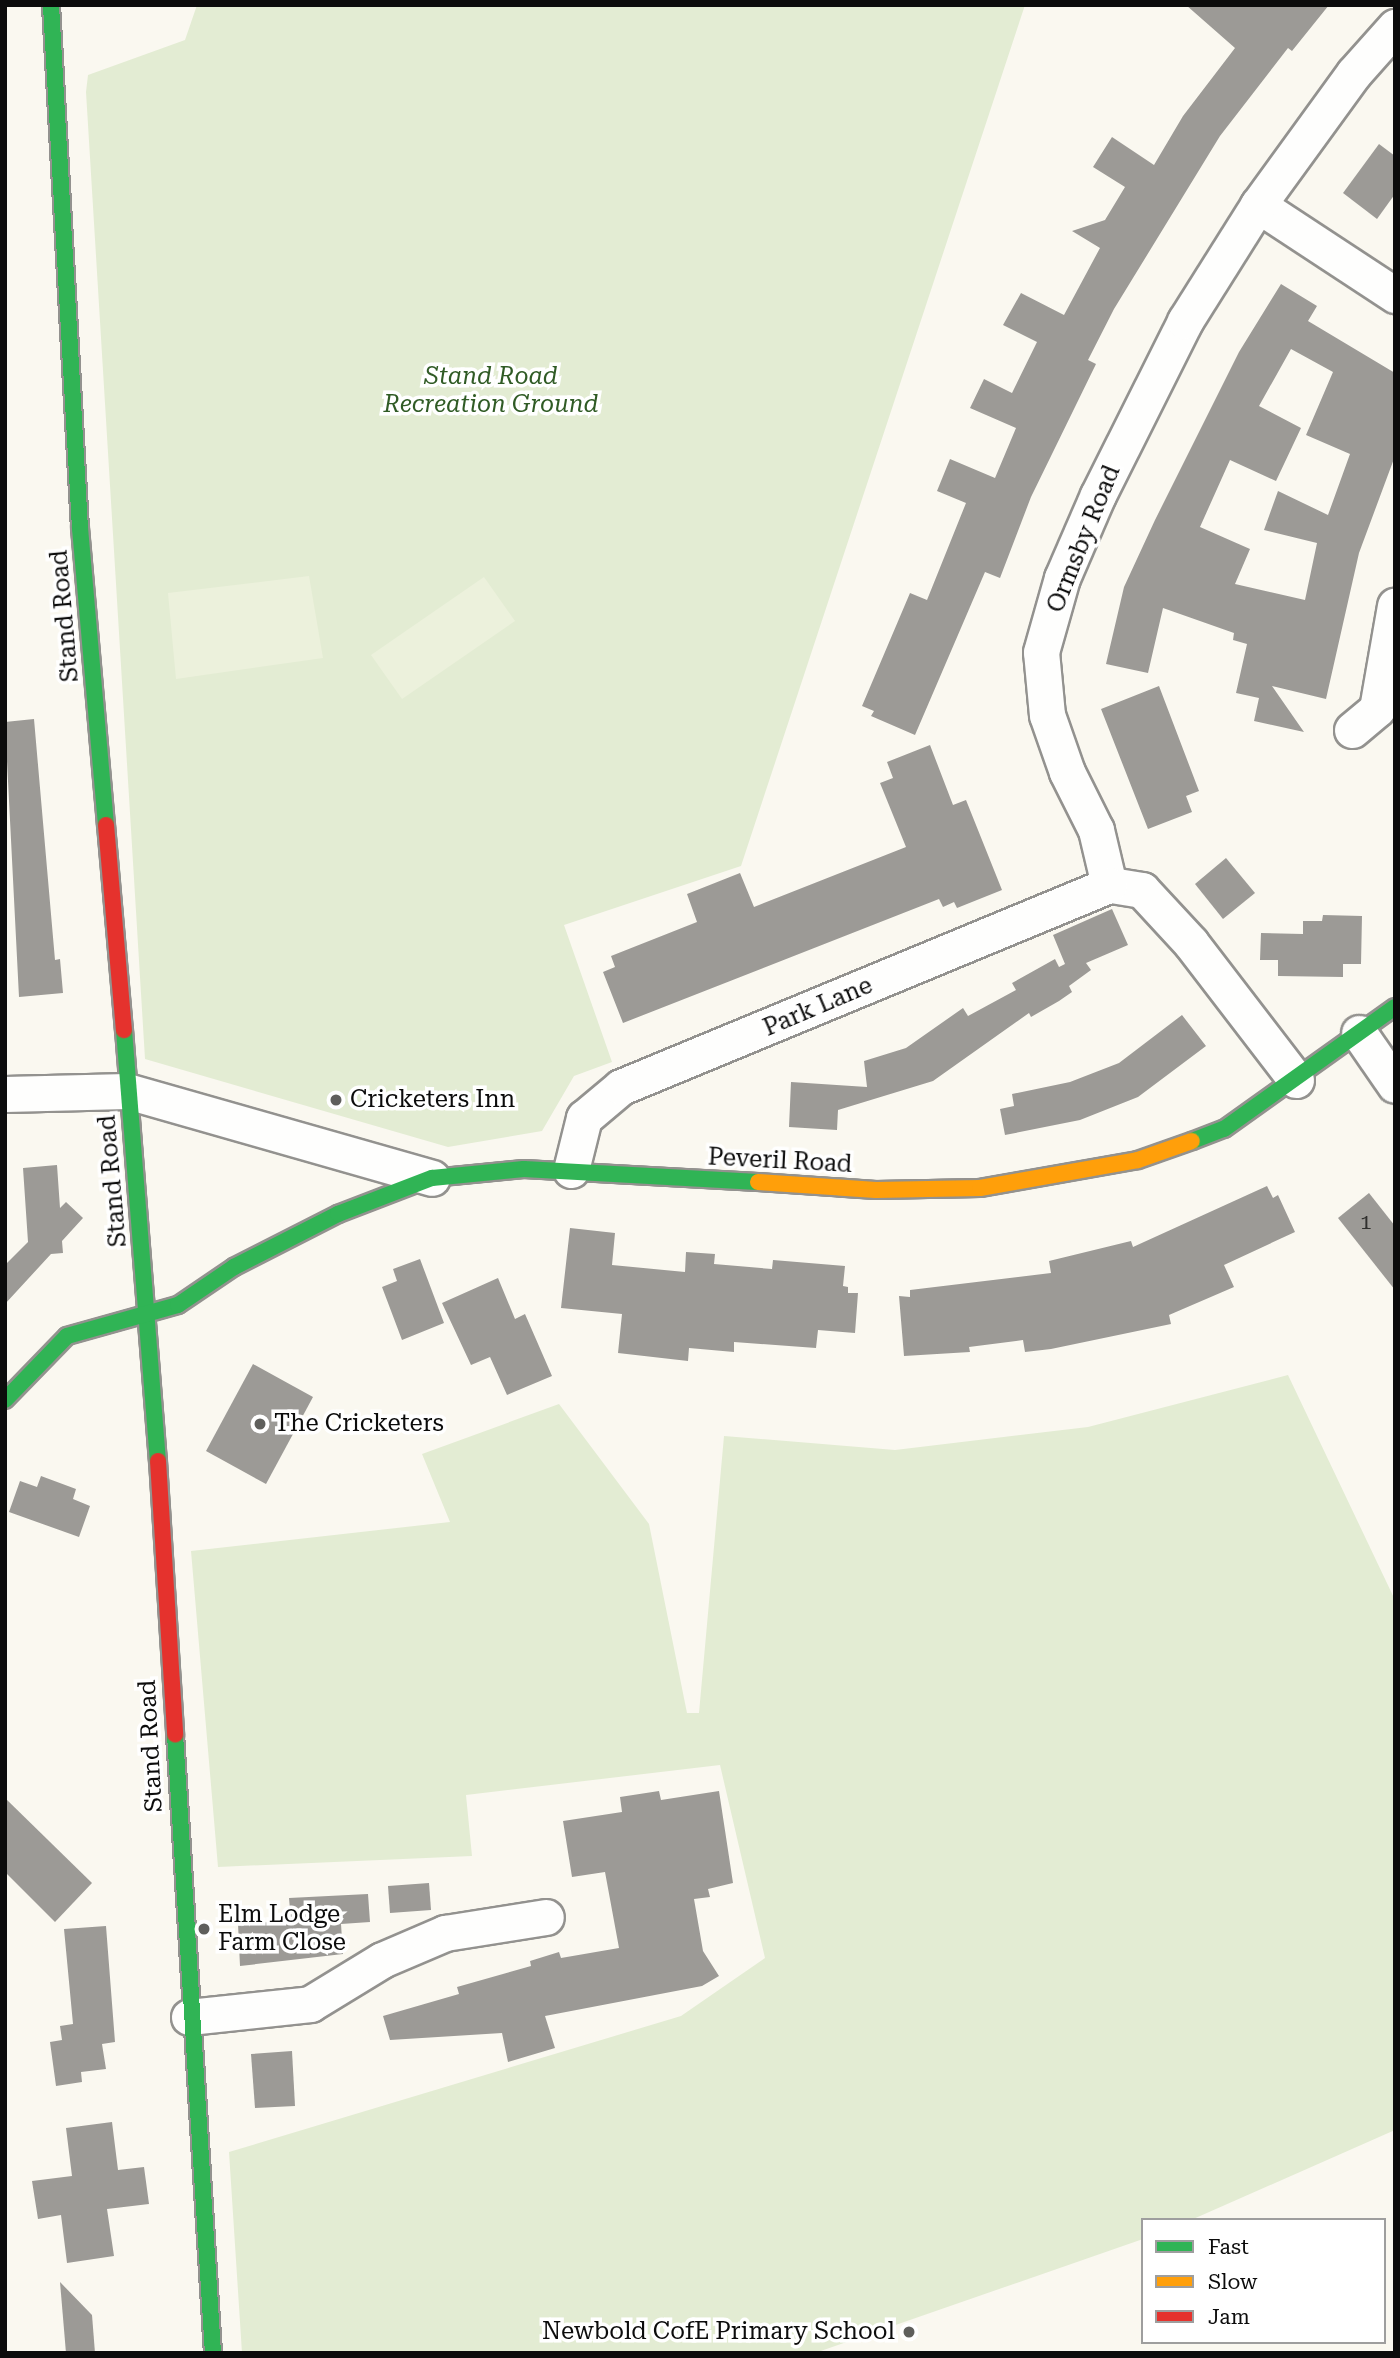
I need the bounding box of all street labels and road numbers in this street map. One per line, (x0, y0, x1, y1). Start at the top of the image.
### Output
street label: Ormsby Road (1041, 461, 1127, 617)
street label: Stand Road (45, 549, 85, 683)
street label: Park Lane (759, 971, 877, 1043)
street label: Stand Road (93, 1114, 133, 1248)
street label: Peveril Road (707, 1143, 853, 1179)
street label: Stand Road (133, 1679, 169, 1813)

